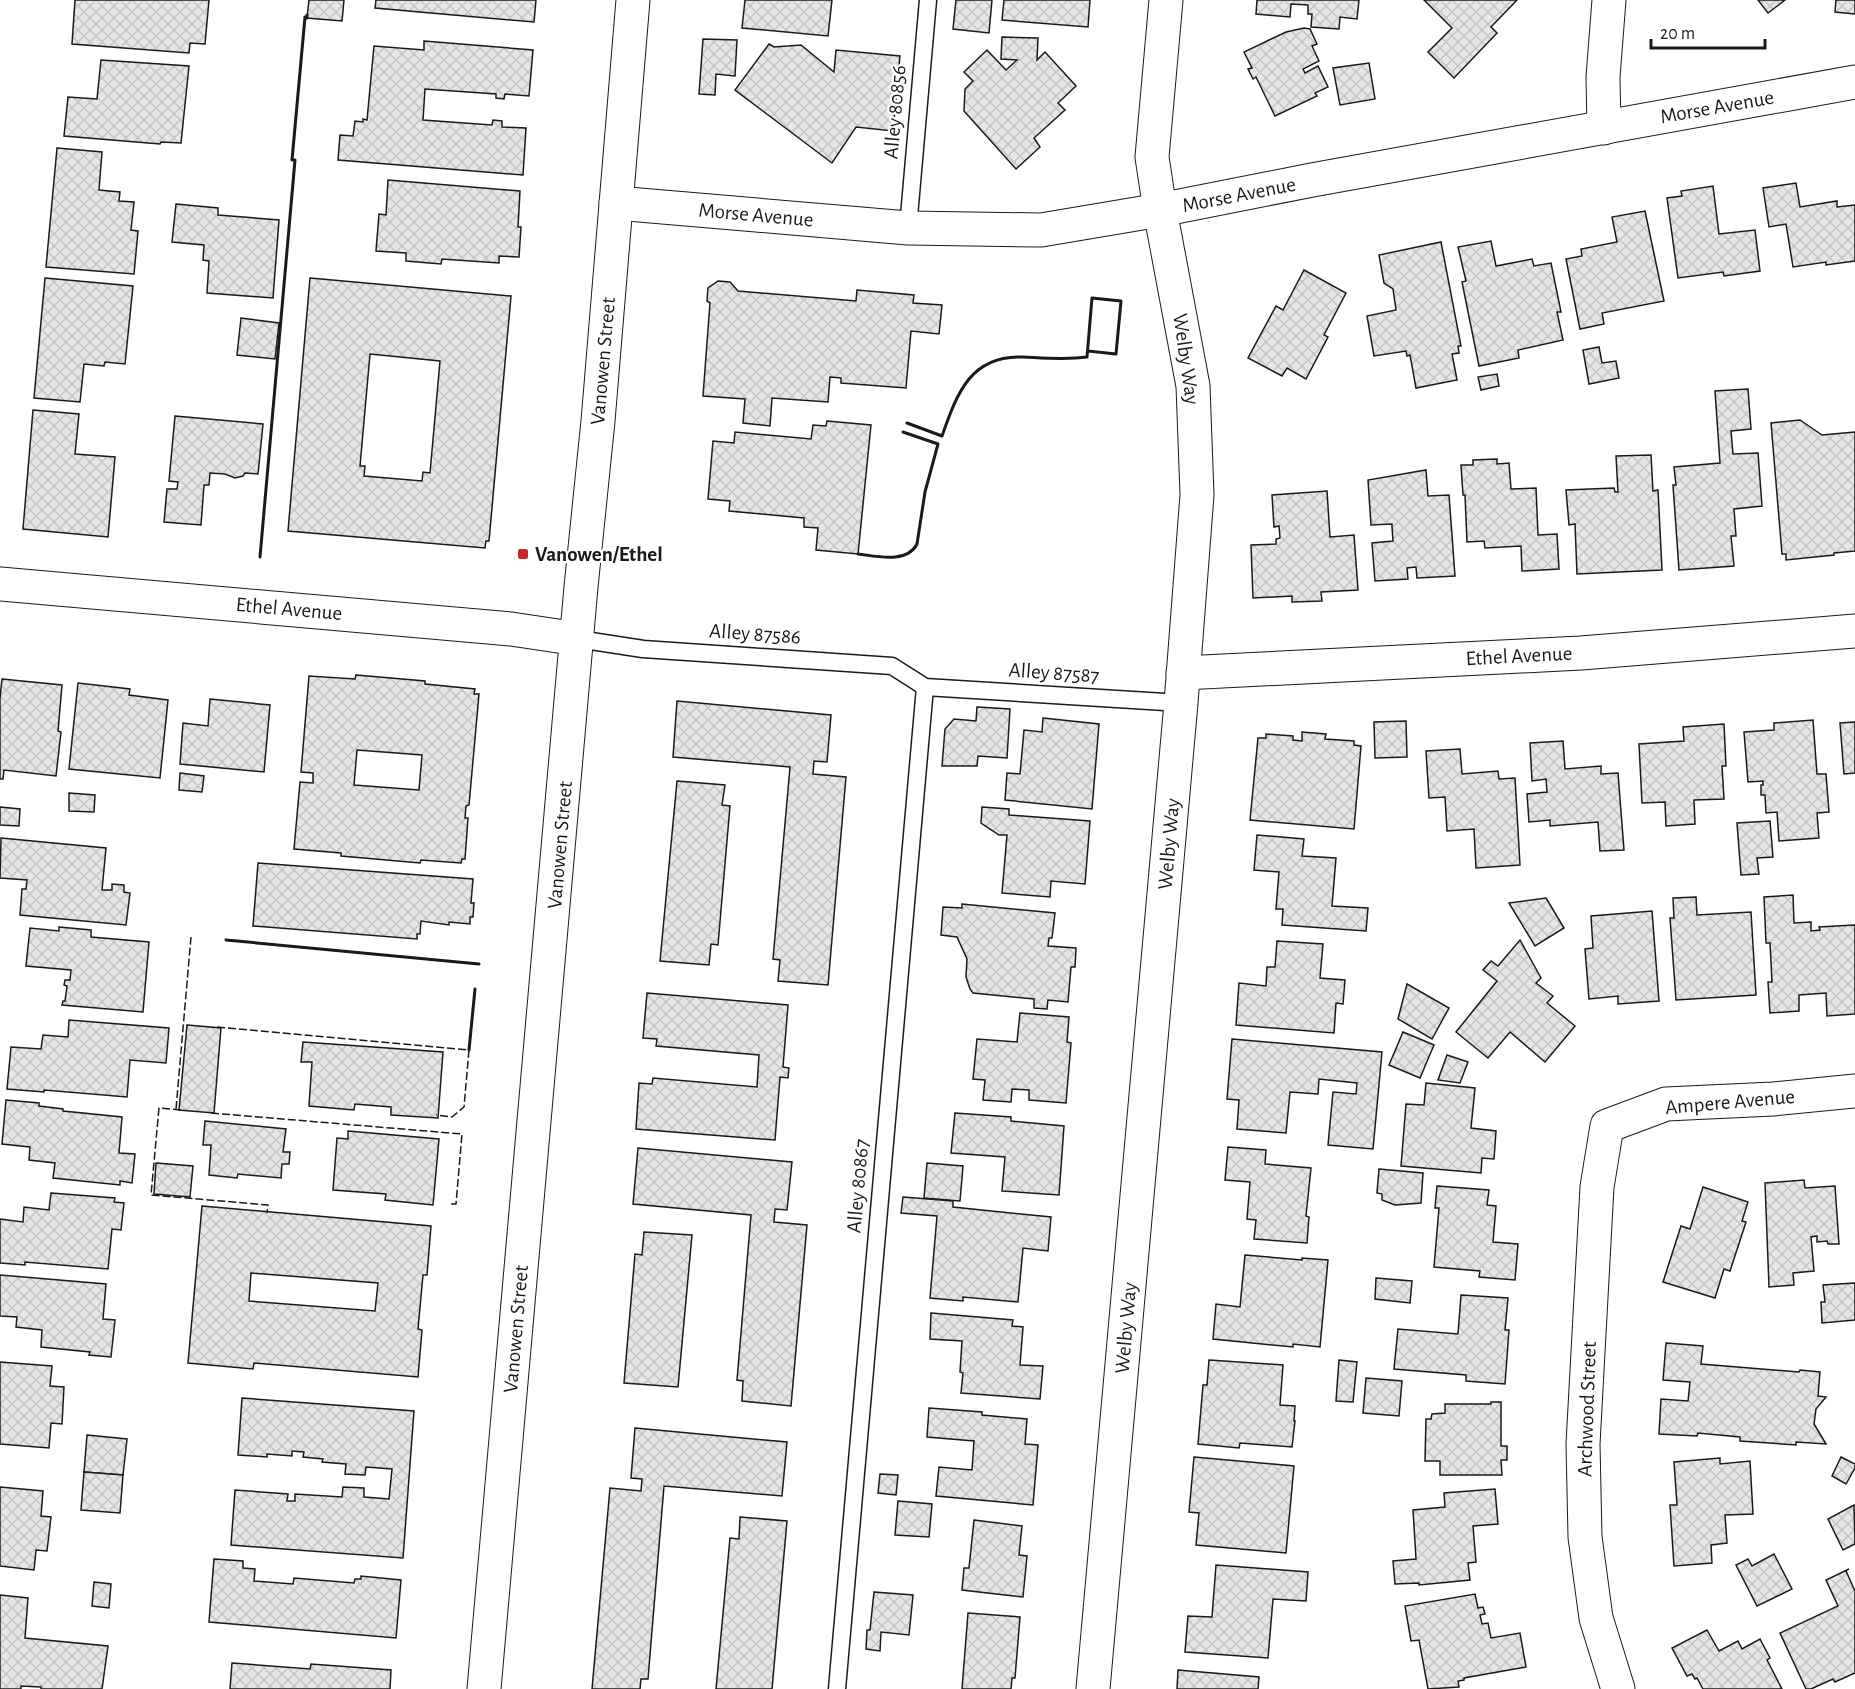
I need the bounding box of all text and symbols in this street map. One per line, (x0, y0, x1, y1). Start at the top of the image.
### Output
scale bar (1651, 12, 1765, 50)
text: 20 m (1660, 25, 1695, 43)
street label: Alley 80856 (880, 64, 910, 160)
street label: Morse Avenue (1658, 87, 1776, 127)
street label: Morse Avenue (1180, 174, 1298, 216)
street label: Morse Avenue (698, 200, 814, 230)
street label: Vanowen Street (587, 296, 619, 426)
street label: Welby Way (1169, 312, 1203, 406)
place label: Vanowen/Ethel (535, 544, 663, 565)
marker: Vanowen/Ethel (516, 547, 530, 561)
street label: Ethel Avenue (235, 594, 343, 624)
street label: Alley 87586 (708, 620, 802, 648)
street label: Ethel Avenue (1465, 643, 1573, 669)
street label: Alley 87587 (1008, 659, 1100, 687)
street label: Vanowen Street (544, 780, 576, 910)
street label: Welby Way (1155, 797, 1183, 891)
street label: Ampere Avenue (1664, 1086, 1796, 1118)
street label: Alley 80867 (843, 1138, 873, 1234)
street label: Vanowen Street (500, 1264, 532, 1394)
street label: Welby Way (1112, 1281, 1140, 1375)
street label: Archwood Street (1574, 1341, 1600, 1477)

